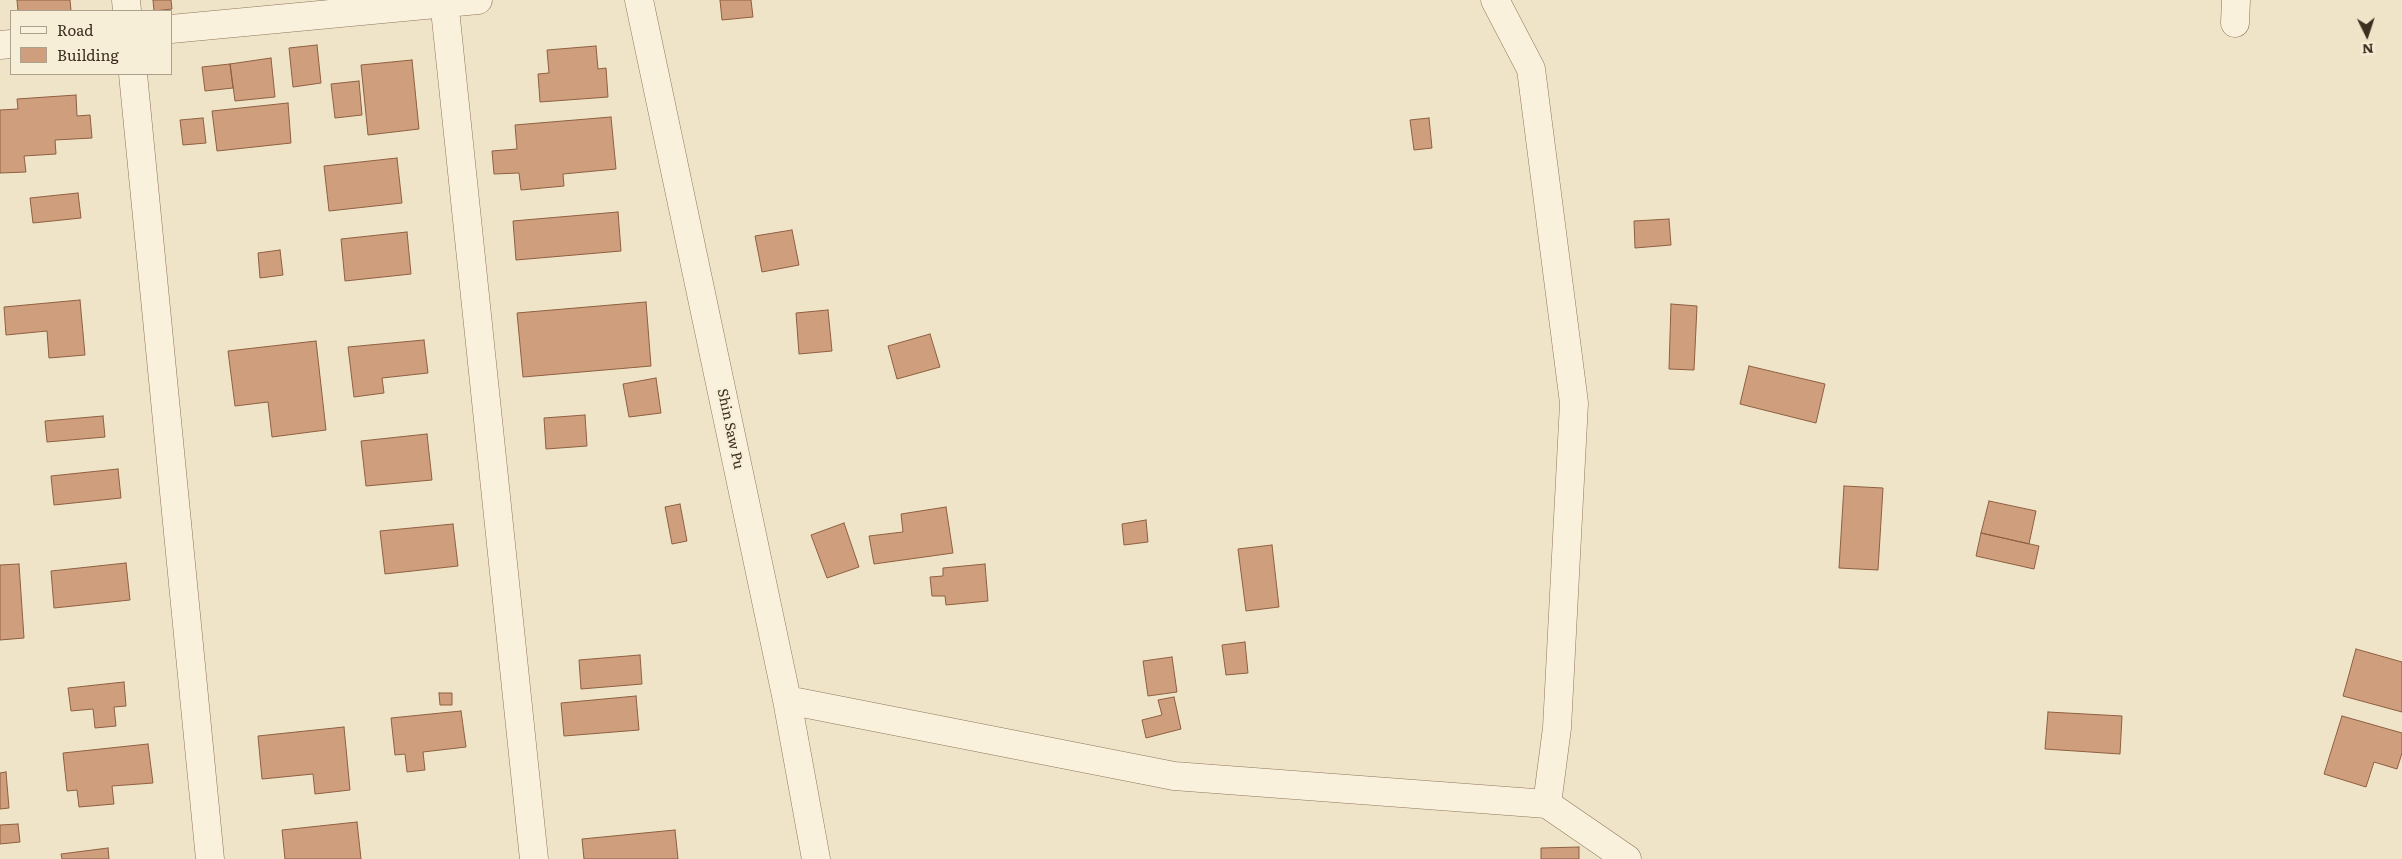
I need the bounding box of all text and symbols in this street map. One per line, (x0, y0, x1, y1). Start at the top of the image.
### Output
legend (10, 10, 172, 75)
north arrow (2342, 10, 2392, 60)
text: Road (57, 18, 93, 41)
text: N (2361, 40, 2375, 60)
text: Building (57, 43, 119, 66)
street label: Shin Saw Pu (713, 387, 747, 471)

